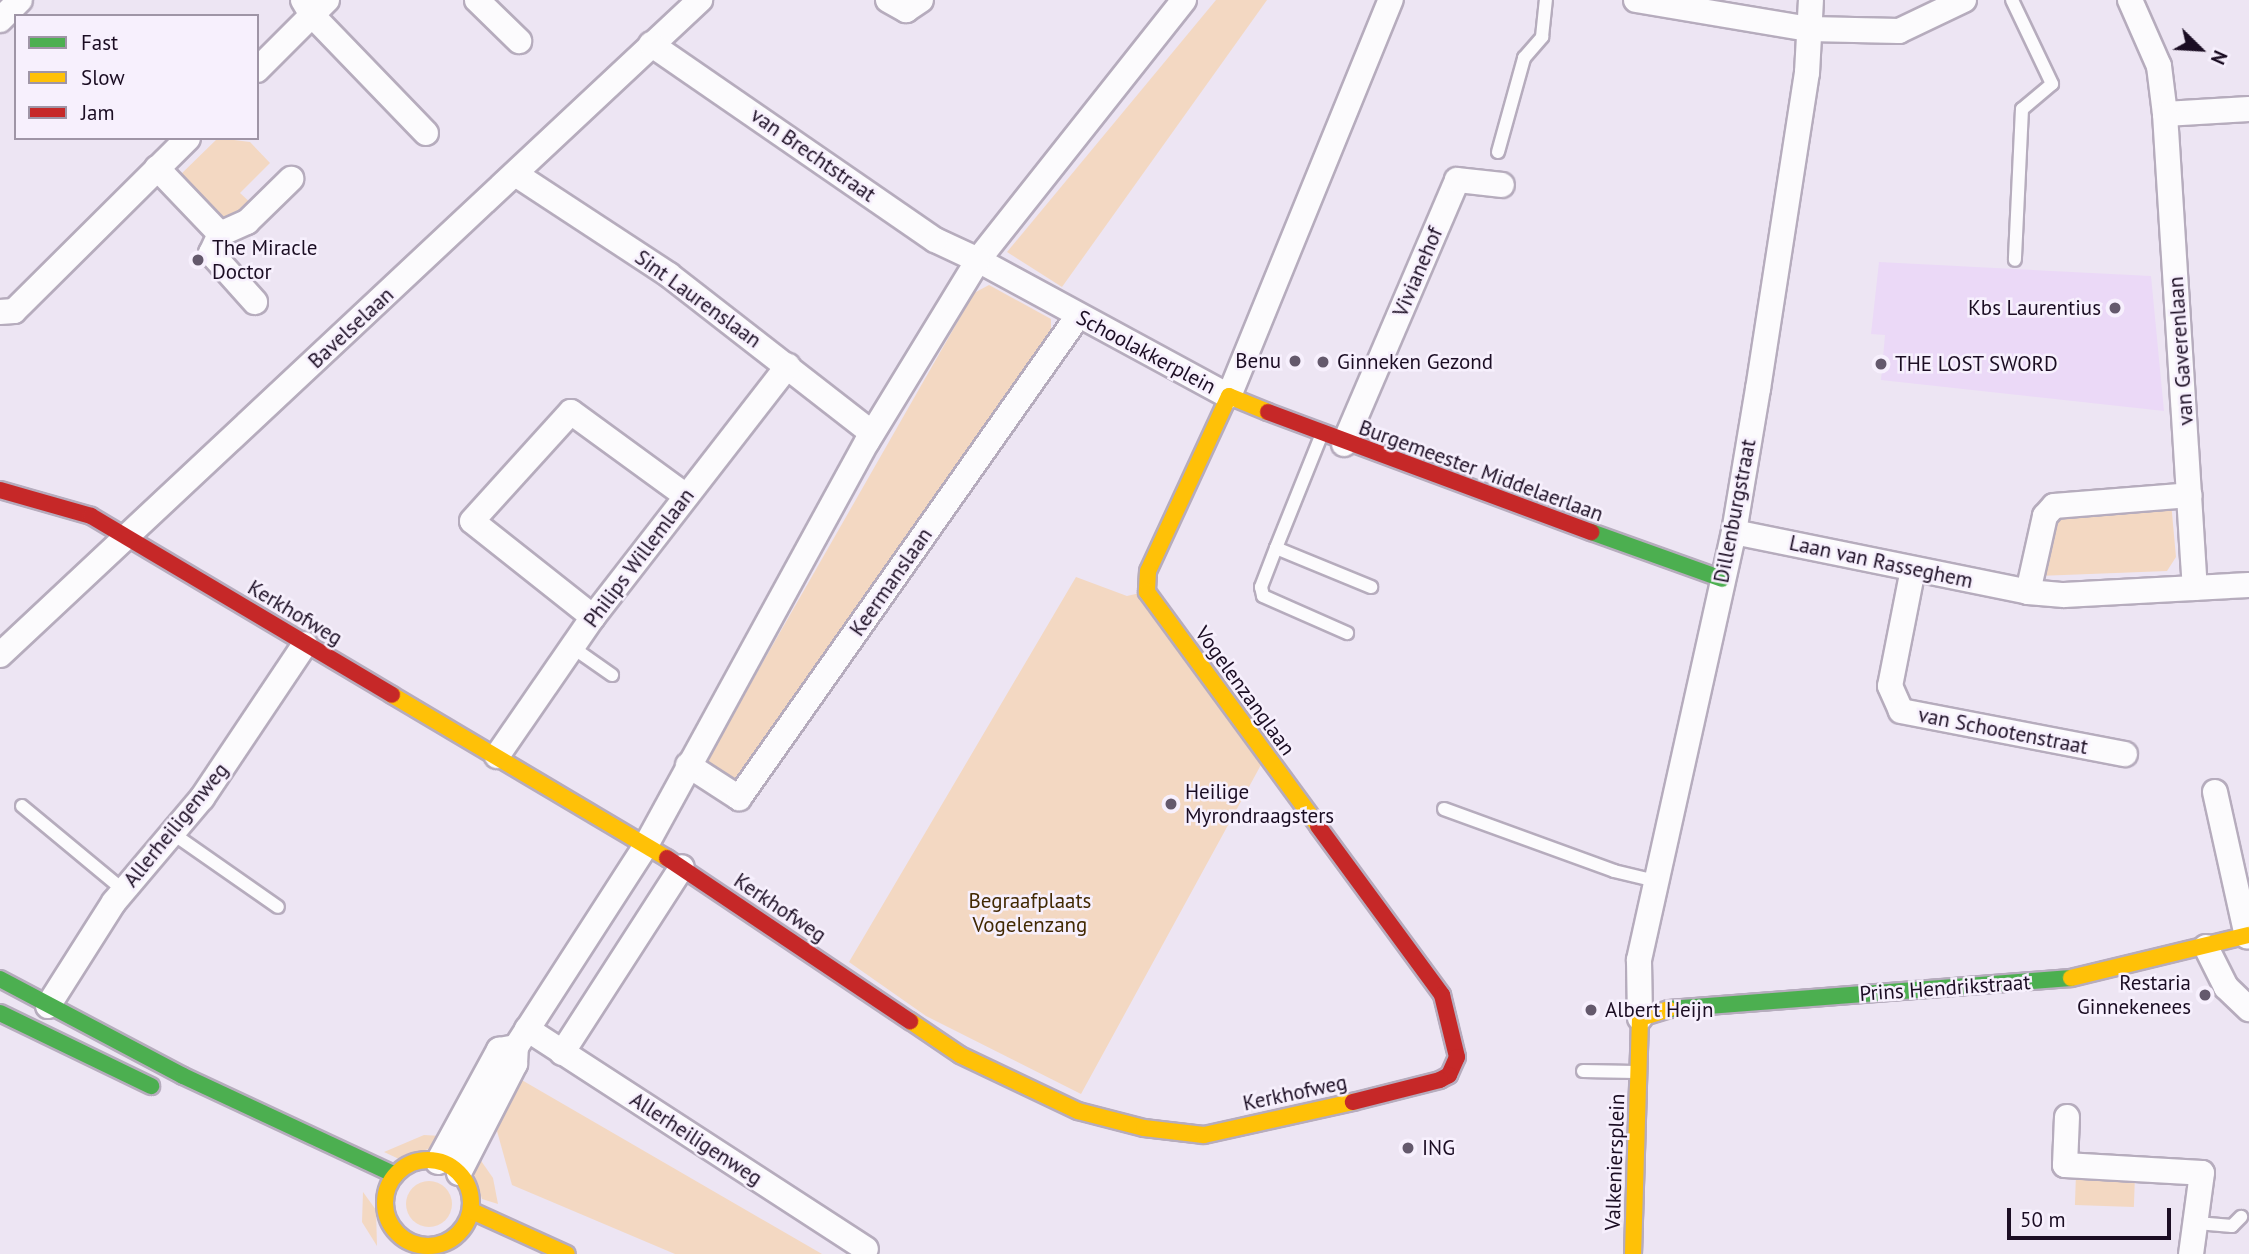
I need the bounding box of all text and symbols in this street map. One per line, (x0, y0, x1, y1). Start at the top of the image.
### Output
legend (14, 14, 259, 140)
north arrow (2165, 14, 2235, 84)
text: Fast (81, 29, 118, 56)
text: N (2206, 47, 2233, 68)
text: Slow (81, 64, 125, 91)
text: Jam (81, 99, 115, 126)
street label: van Brechtstraat (746, 103, 880, 207)
street label: Vivianehof (1388, 223, 1448, 321)
place label: The Miracle Doctor (212, 235, 317, 285)
street label: Sint Laurenslaan (630, 245, 766, 353)
marker: The Miracle Doctor (190, 252, 206, 268)
street label: van Gaverenlaan (2163, 276, 2199, 426)
street label: Bavelselaan (303, 282, 399, 374)
place label: Kbs Laurentius (1968, 295, 2101, 321)
marker: Kbs Laurentius (2107, 300, 2123, 316)
street label: Schoolakkerplein (1072, 305, 1220, 399)
place label: Benu (1235, 348, 1281, 374)
place label: Ginneken Gezond (1337, 349, 1493, 375)
place label: THE LOST SWORD (1895, 351, 2059, 377)
marker: Benu (1287, 353, 1303, 369)
marker: Ginneken Gezond (1315, 354, 1331, 370)
marker: THE LOST SWORD (1873, 356, 1889, 372)
street label: Burgemeester Middelaerlaan (1355, 415, 1607, 527)
street label: Dillenburgstraat (1709, 437, 1761, 585)
street label: Philips Willemlaan (578, 483, 700, 633)
street label: Keermanslaan (844, 523, 938, 641)
street label: Laan van Rasseghem (1787, 530, 1975, 594)
street label: Kerkhofweg (243, 575, 347, 651)
street label: Vogelenzanglaan (1190, 622, 1300, 760)
street label: van Schootenstraat (1916, 702, 2090, 760)
street label: Allerheiligenweg (118, 758, 234, 892)
place label: Heilige Myrondraagsters (1185, 779, 1334, 829)
marker: Heilige Myrondraagsters (1163, 796, 1179, 812)
street label: Kerkhofweg (729, 868, 831, 948)
park label: Begraafplaats Vogelenzang (969, 888, 1091, 938)
street label: Prins Hendrikstraat (1859, 969, 2031, 1007)
place label: Restaria Ginnekenees (2077, 970, 2191, 1020)
marker: Restaria Ginnekenees (2197, 987, 2213, 1003)
place label: Albert Heijn (1605, 997, 1713, 1023)
marker: Albert Heijn (1583, 1002, 1599, 1018)
street label: Kerkhofweg (1241, 1070, 1349, 1116)
street label: Allerheiligenweg (625, 1087, 767, 1191)
street label: Valkeniersplein (1600, 1093, 1630, 1231)
place label: ING (1422, 1135, 1455, 1161)
marker: ING (1400, 1140, 1416, 1156)
scale bar (2011, 1194, 2176, 1238)
text: 50 m (2020, 1206, 2066, 1233)

